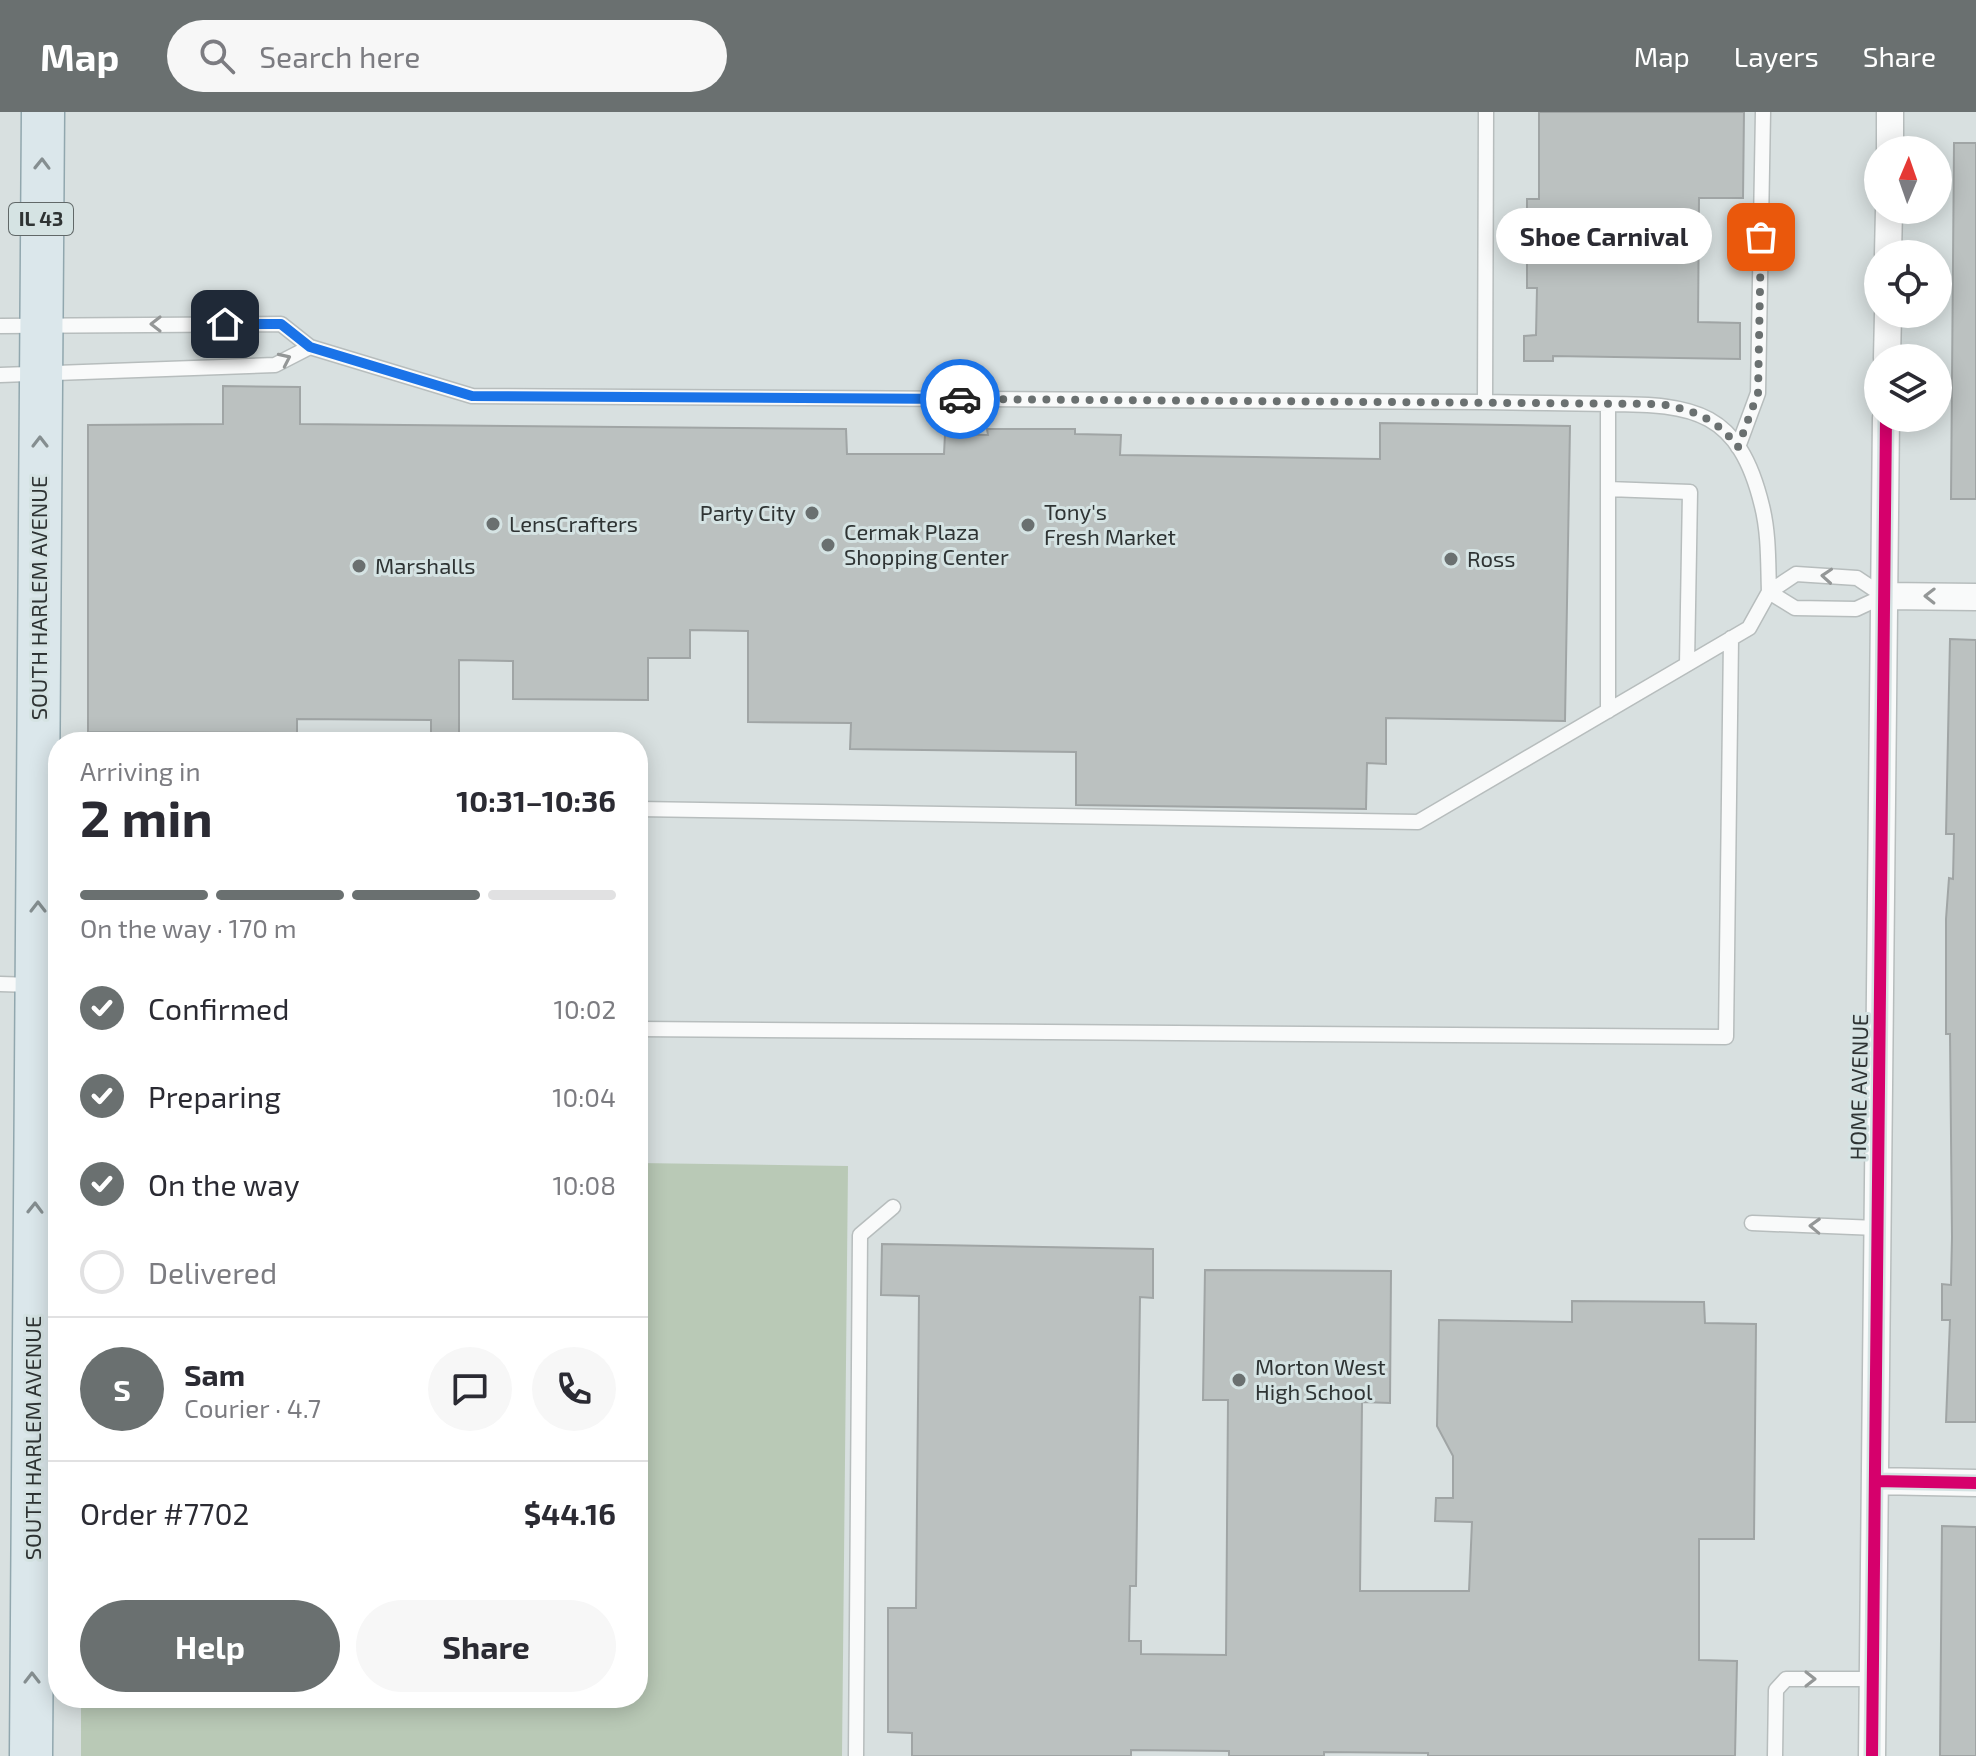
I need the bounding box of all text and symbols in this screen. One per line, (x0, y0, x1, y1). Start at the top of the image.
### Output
search box (167, 20, 727, 92)
text: Map (40, 33, 119, 79)
icon: search (195, 34, 239, 78)
text: Search here (259, 38, 420, 74)
text: Map (1634, 39, 1690, 73)
text: Layers (1734, 39, 1819, 73)
text: Share (1863, 39, 1936, 73)
north arrow (1864, 136, 1952, 224)
map controls (1864, 136, 1952, 432)
one-way arrow (33, 157, 51, 170)
road number: IL 43 (9, 203, 73, 235)
pin (1727, 203, 1795, 271)
callout: Shoe Carnival (1497, 209, 1713, 265)
icon: bag (1739, 215, 1783, 259)
text: Shoe Carnival (1520, 220, 1688, 251)
button: locate (1864, 240, 1952, 328)
pin (191, 290, 259, 358)
icon: home (203, 302, 247, 346)
one-way arrow (149, 315, 162, 333)
button: layers (1864, 344, 1952, 432)
one-way arrow (276, 353, 291, 369)
courier (920, 359, 1000, 439)
icon: car (938, 377, 982, 421)
one-way arrow (31, 435, 49, 448)
street label: SOUTH HARLEM AVENUE (25, 476, 51, 720)
place label: Tony's Fresh Market (1044, 498, 1176, 549)
place label: Party City (700, 499, 796, 525)
marker: Party City (803, 504, 821, 522)
place label: LensCrafters (509, 510, 638, 536)
marker: LensCrafters (484, 515, 502, 533)
marker: Tony's Fresh Market (1019, 516, 1037, 534)
place label: Cermak Plaza Shopping Center (844, 518, 1009, 569)
marker: Cermak Plaza Shopping Center (819, 536, 837, 554)
place label: Ross (1467, 545, 1515, 571)
marker: Ross (1442, 550, 1460, 568)
place label: Marshalls (375, 552, 475, 578)
marker: Marshalls (350, 557, 368, 575)
one-way arrow (1820, 568, 1833, 585)
one-way arrow (1923, 588, 1936, 605)
text: Arriving in (80, 755, 201, 786)
text: 10:31–10:36 (456, 782, 616, 818)
text: 2 min (80, 785, 213, 847)
one-way arrow (30, 900, 47, 913)
text: On the way · 170 m (80, 912, 297, 943)
icon: check (80, 986, 124, 1030)
text: Confirmed (148, 990, 289, 1026)
text: 10:02 (554, 993, 616, 1024)
street label: HOME AVENUE (1844, 1014, 1872, 1160)
icon: check (80, 1074, 124, 1118)
text: Preparing (148, 1078, 281, 1114)
text: 10:04 (552, 1081, 616, 1112)
icon: check (80, 1162, 124, 1206)
text: On the way (148, 1166, 300, 1202)
text: 10:08 (552, 1169, 616, 1200)
one-way arrow (27, 1201, 44, 1214)
one-way arrow (1808, 1217, 1821, 1234)
text: Delivered (148, 1254, 277, 1290)
street label: SOUTH HARLEM AVENUE (19, 1316, 45, 1560)
button: chat (428, 1347, 512, 1431)
button: phone (532, 1347, 616, 1431)
place label: Morton West High School (1255, 1353, 1386, 1404)
text: Sam (184, 1356, 245, 1392)
text: S (113, 1371, 131, 1407)
marker: Morton West High School (1230, 1371, 1248, 1389)
text: Courier · 4.7 (184, 1392, 321, 1423)
text: Order #7702 (80, 1495, 249, 1531)
text: $44.16 (524, 1495, 616, 1531)
button: Help (80, 1600, 340, 1692)
button: Share (356, 1600, 616, 1692)
one-way arrow (1804, 1670, 1817, 1688)
one-way arrow (23, 1671, 41, 1684)

